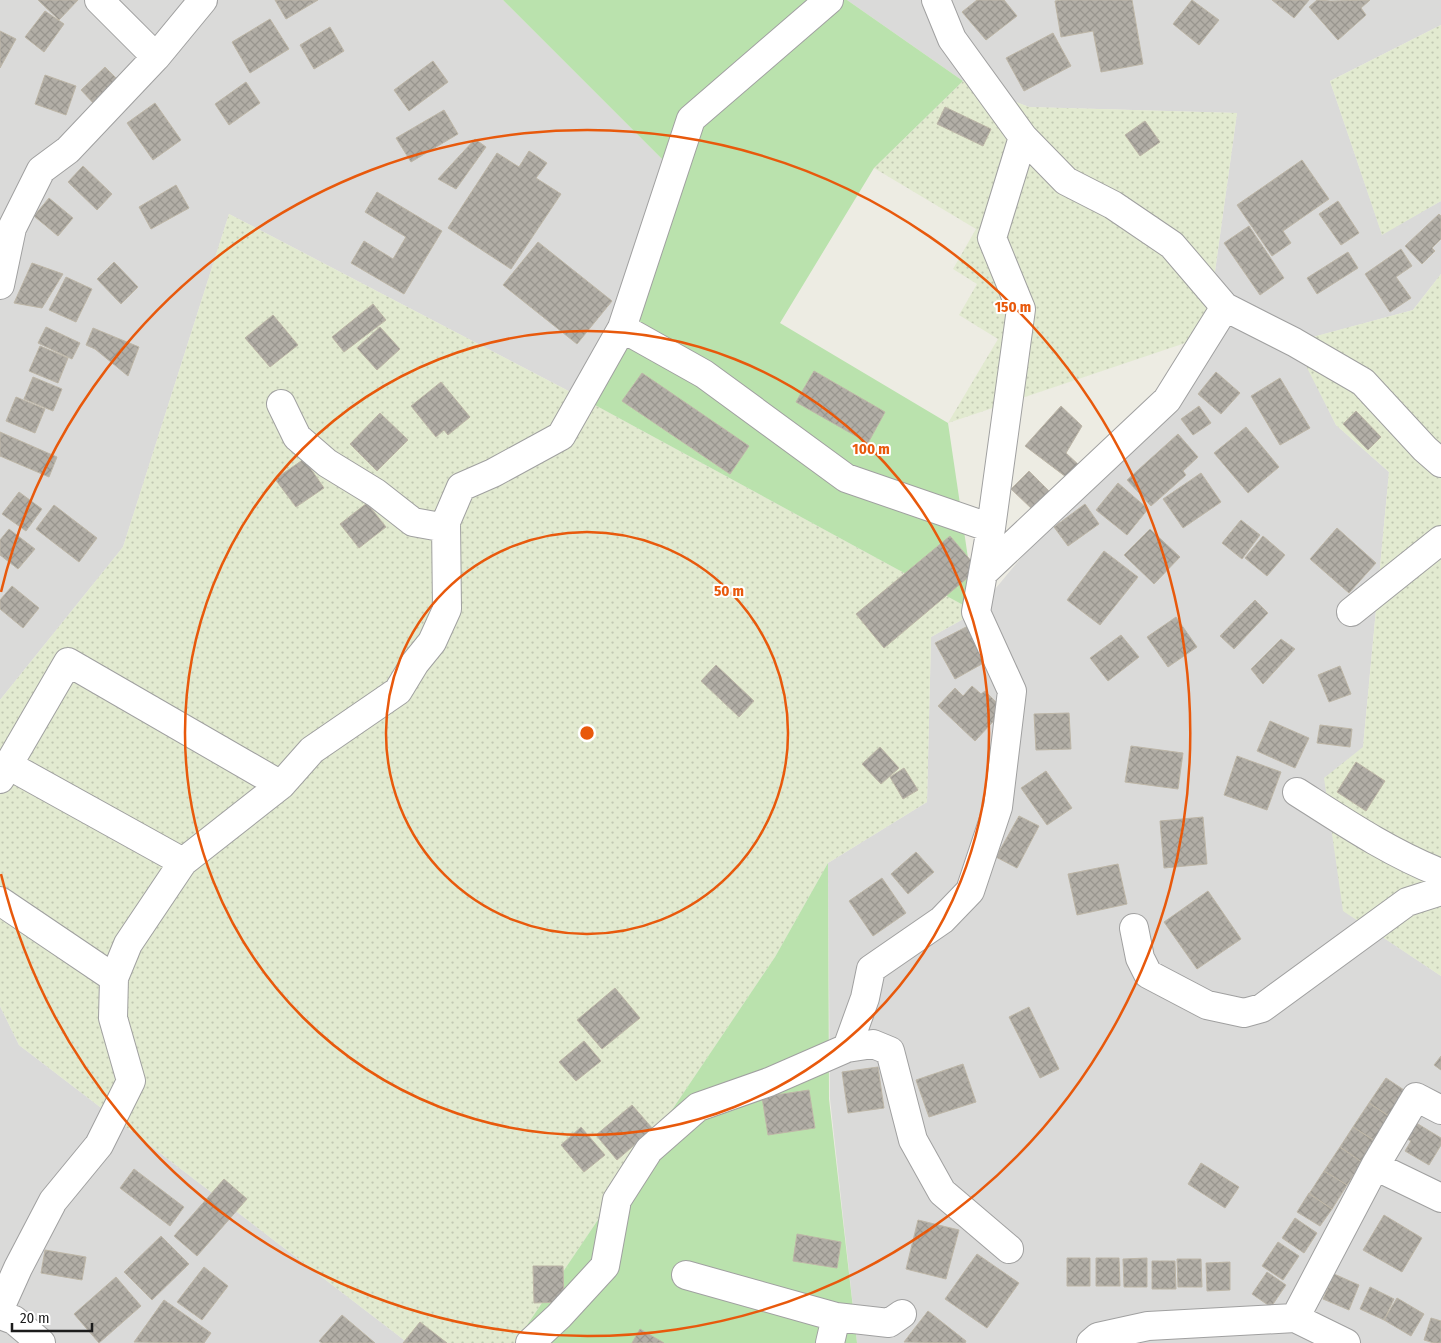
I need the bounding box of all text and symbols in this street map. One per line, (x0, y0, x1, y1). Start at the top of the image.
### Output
text: 150 m (995, 298, 1031, 316)
text: 100 m (852, 440, 890, 458)
text: 50 m (714, 582, 744, 600)
centre of rings (578, 724, 596, 742)
scale bar (12, 1300, 92, 1332)
text: 20 m (20, 1309, 50, 1327)

